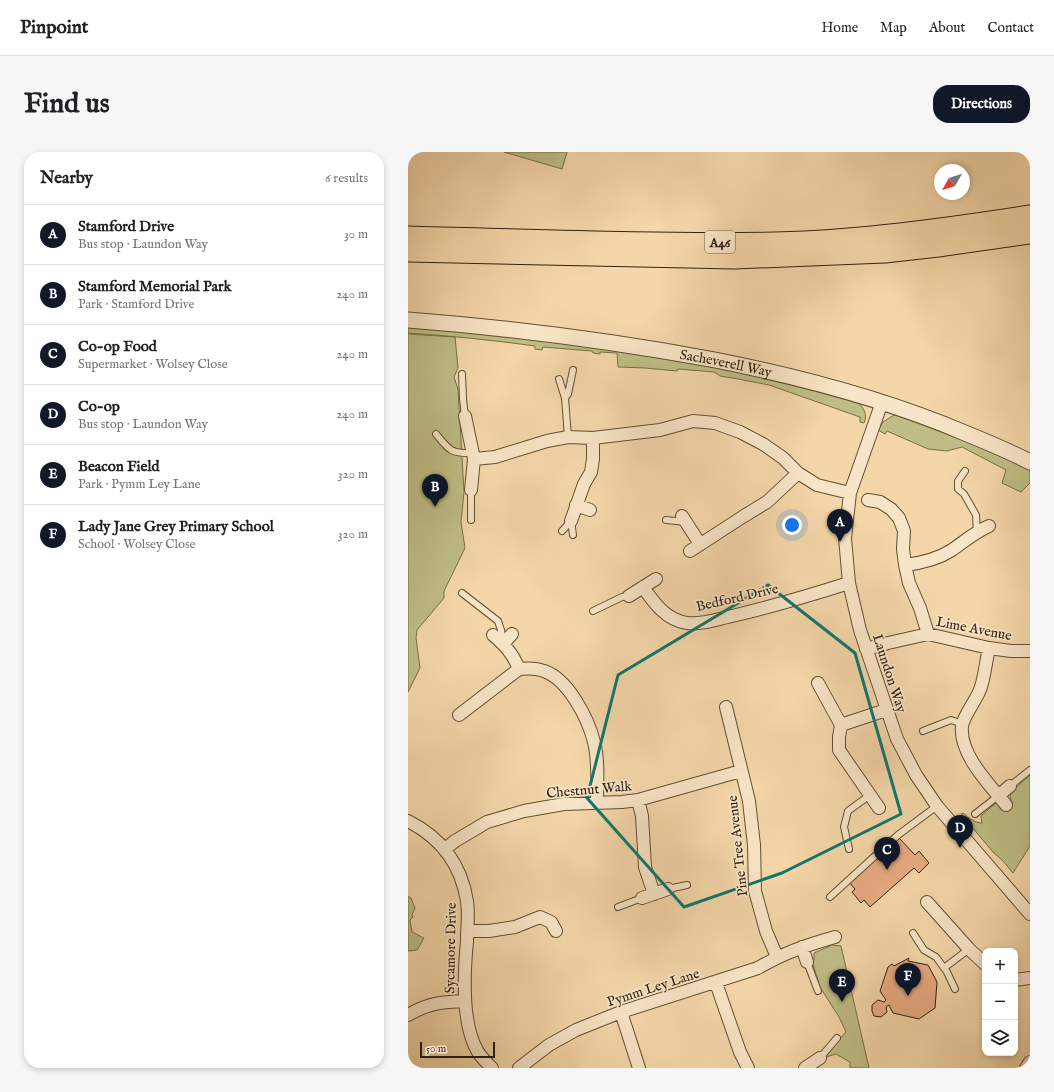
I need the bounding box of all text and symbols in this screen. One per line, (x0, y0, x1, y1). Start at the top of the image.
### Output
text: Pinpoint (20, 16, 88, 40)
text: Home (822, 19, 858, 37)
text: Map (880, 19, 907, 37)
text: About (929, 19, 965, 37)
text: Contact (987, 19, 1034, 37)
button: Directions (933, 85, 1030, 123)
text: Find us (24, 87, 110, 122)
north arrow (934, 164, 970, 200)
text: Nearby (40, 168, 93, 189)
text: 6 results (325, 170, 368, 187)
text: Stamford Drive (78, 217, 174, 236)
text: A (49, 226, 57, 243)
text: 30 m (344, 226, 368, 243)
road number: A46 (705, 231, 735, 253)
text: Bus stop · Laundon Way (78, 236, 208, 253)
text: Stamford Memorial Park (78, 277, 231, 296)
text: B (49, 286, 57, 303)
text: 240 m (336, 286, 368, 303)
text: Park · Stamford Drive (78, 296, 195, 313)
text: Co-op Food (78, 337, 157, 356)
text: C (48, 346, 58, 363)
text: 240 m (336, 346, 368, 363)
street label: Sacheverell Way (678, 346, 774, 382)
text: Supermarket · Wolsey Close (78, 356, 228, 373)
text: Co-op (78, 397, 120, 416)
text: D (48, 406, 58, 423)
text: 240 m (336, 406, 368, 423)
text: Bus stop · Laundon Way (78, 416, 208, 433)
text: Beacon Field (78, 457, 159, 476)
text: E (48, 466, 58, 483)
text: 320 m (338, 466, 368, 483)
pin: B (422, 474, 448, 507)
text: Park · Pymm Ley Lane (78, 476, 201, 493)
pin: A (827, 509, 853, 542)
your location (782, 515, 802, 535)
text: Lady Jane Grey Primary School (78, 517, 274, 536)
text: F (49, 526, 57, 543)
text: 320 m (338, 526, 368, 543)
text: School · Wolsey Close (78, 536, 196, 553)
street label: Bedford Drive (694, 580, 781, 616)
street label: Lime Avenue (934, 613, 1014, 645)
street label: Laundon Way (868, 632, 910, 715)
street label: Chestnut Walk (546, 777, 633, 803)
street label: Pine Tree Avenue (724, 794, 752, 897)
pin: D (947, 815, 973, 848)
pin: C (874, 837, 900, 870)
street label: Sycamore Drive (441, 902, 461, 994)
map controls (982, 948, 1018, 1056)
button: + (982, 948, 1018, 984)
pin: F (895, 963, 921, 996)
street label: Pymm Ley Lane (605, 964, 702, 1011)
pin: E (829, 969, 855, 1002)
button: − (982, 984, 1018, 1020)
button: layers (982, 1020, 1018, 1056)
scale bar (420, 1040, 495, 1059)
text: 50 m (426, 1042, 446, 1056)

